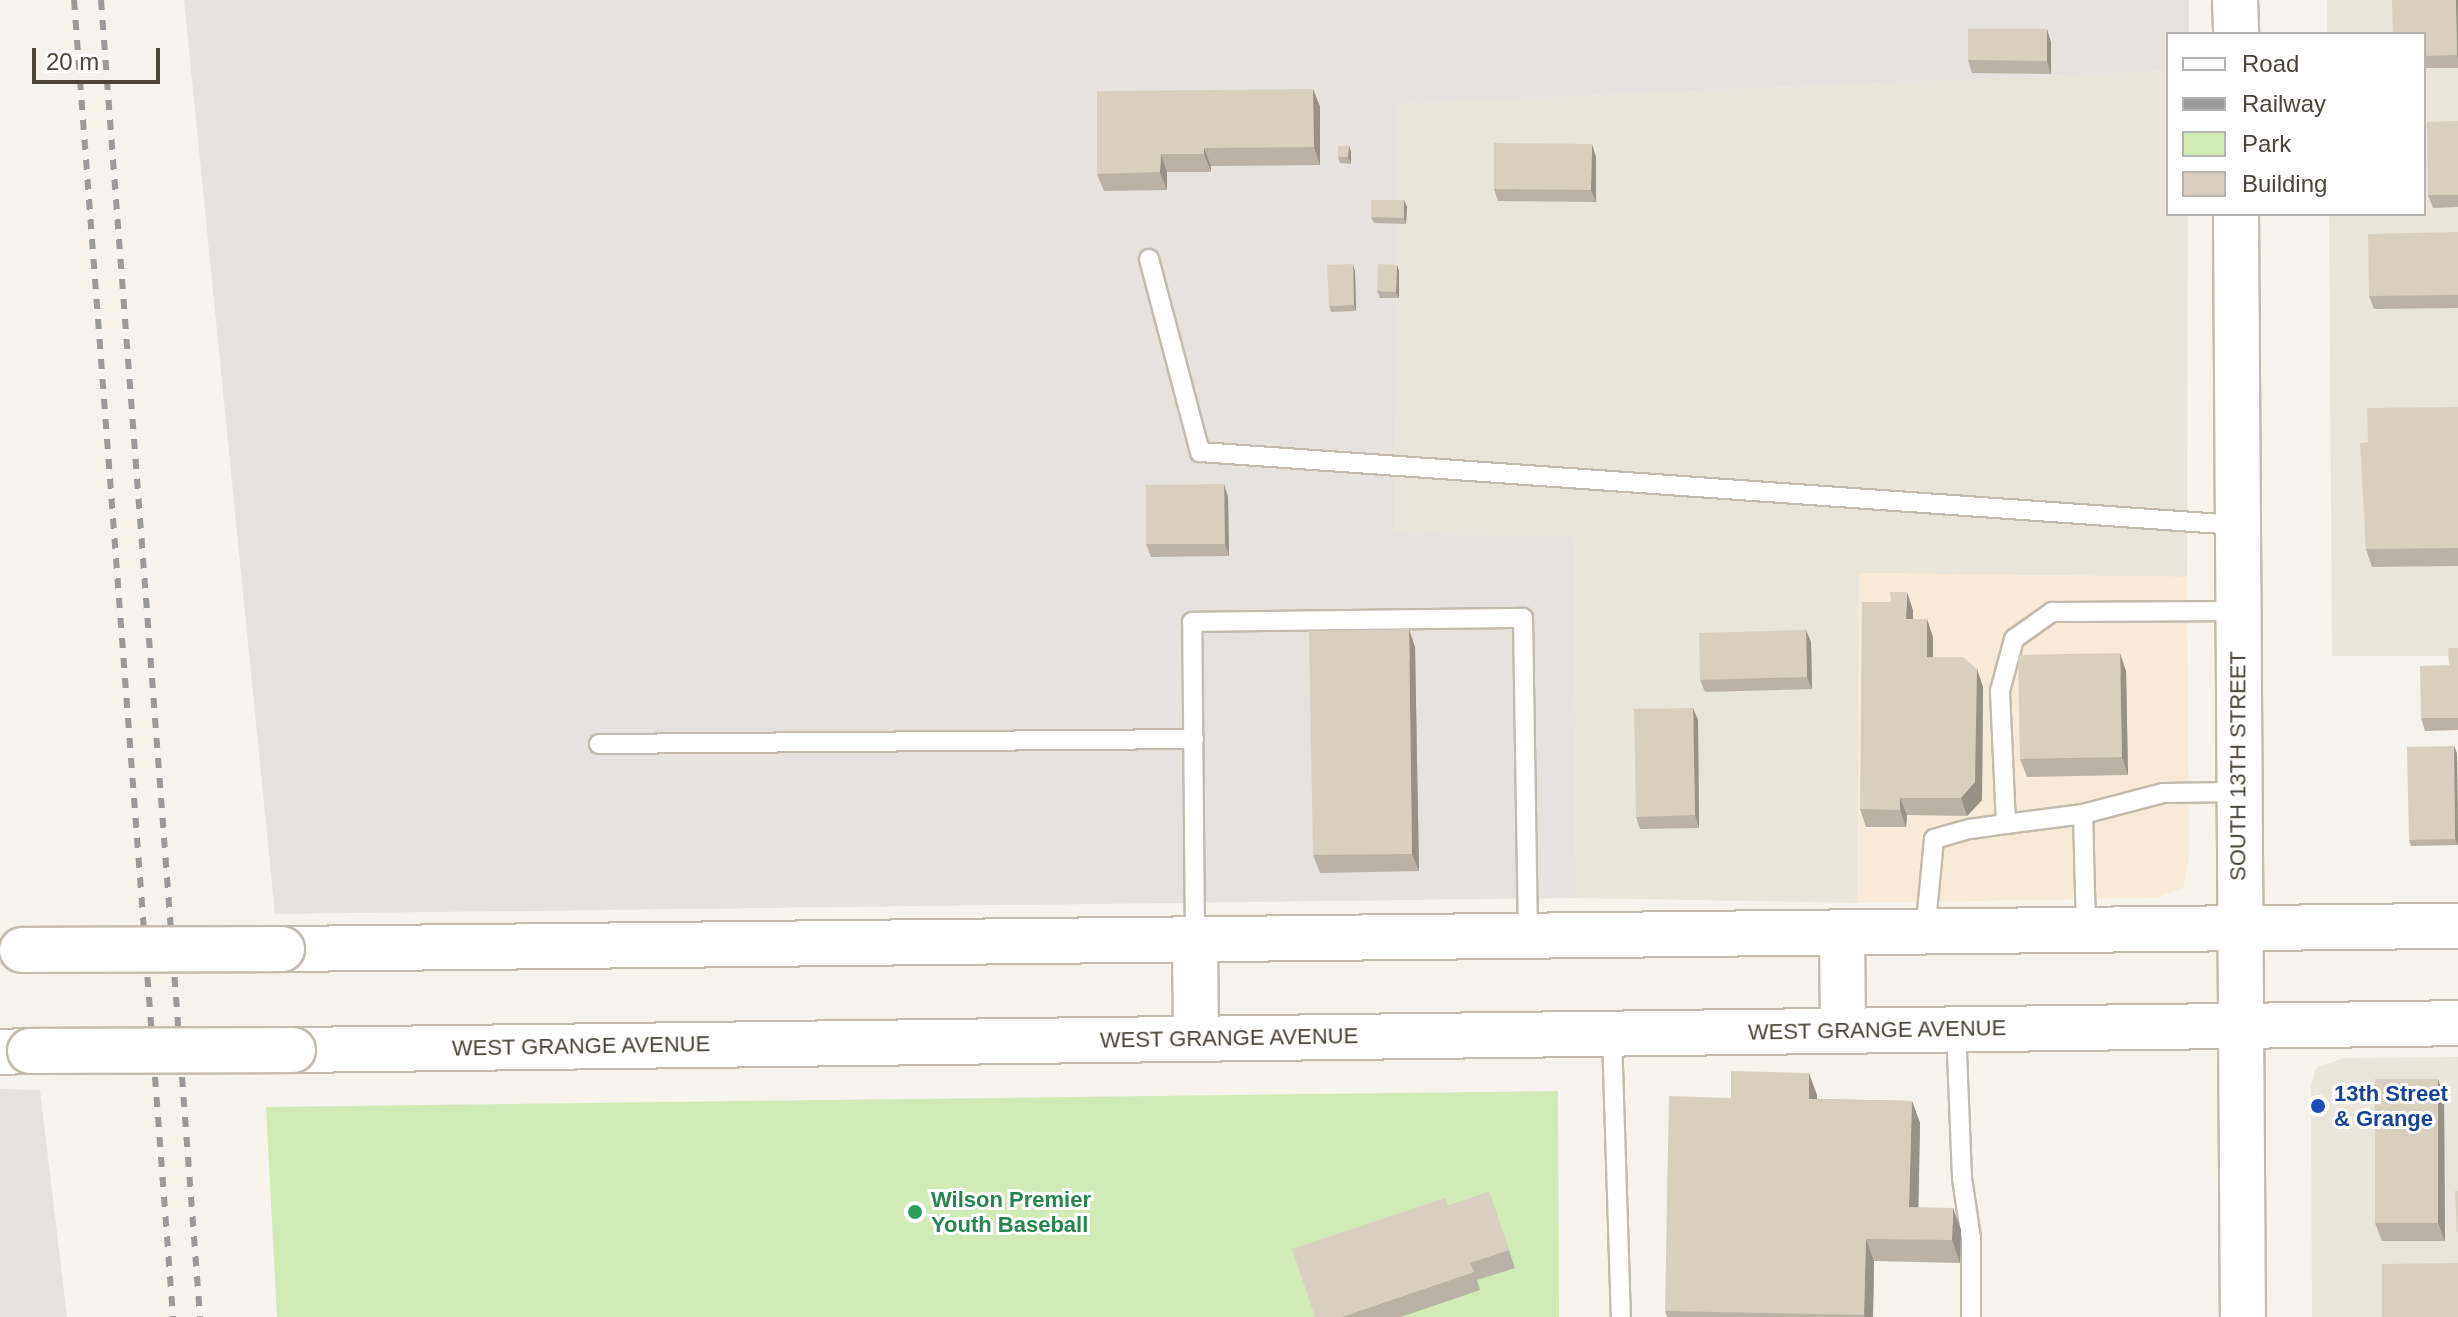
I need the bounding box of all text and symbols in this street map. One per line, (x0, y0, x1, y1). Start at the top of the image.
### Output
scale bar (36, 32, 164, 82)
legend (2166, 32, 2426, 216)
text: 20 m (46, 48, 99, 75)
text: Road (2242, 50, 2299, 77)
text: Railway (2242, 90, 2326, 117)
text: Park (2242, 130, 2291, 157)
text: Building (2242, 170, 2327, 197)
street label: SOUTH 13TH STREET (2225, 651, 2251, 881)
street label: WEST GRANGE AVENUE (1747, 1015, 2007, 1045)
street label: WEST GRANGE AVENUE (1099, 1023, 1359, 1053)
street label: WEST GRANGE AVENUE (451, 1031, 711, 1061)
place label: 13th Street & Grange (2334, 1080, 2448, 1132)
marker: 13th Street & Grange (2309, 1097, 2327, 1115)
place label: Wilson Premier Youth Baseball (931, 1186, 1091, 1238)
marker: Wilson Premier Youth Baseball (906, 1203, 924, 1221)

